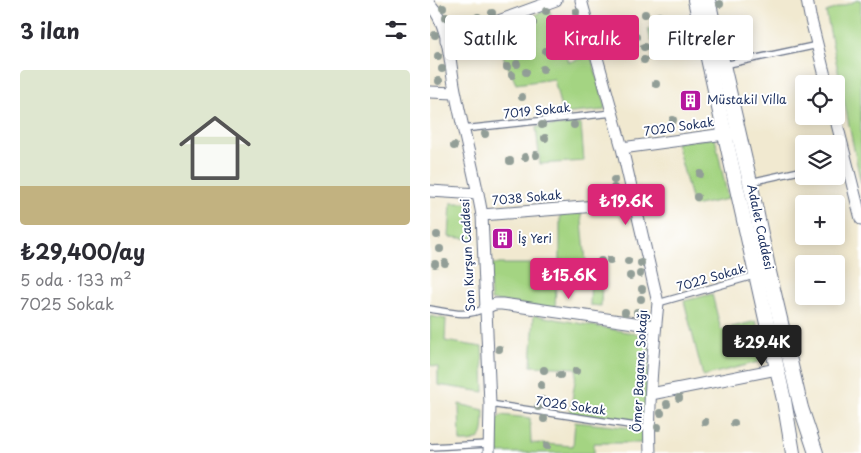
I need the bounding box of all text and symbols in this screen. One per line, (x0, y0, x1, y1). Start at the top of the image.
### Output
text: 3 ilan (20, 14, 80, 46)
chip: Satılık (445, 15, 536, 60)
chip: Kiralık (546, 15, 639, 60)
chip: Filtreler (649, 15, 753, 60)
icon: filters (382, 16, 410, 44)
map controls (795, 75, 845, 305)
button: locate (795, 75, 845, 125)
building icon: Müstakil Villa (679, 88, 703, 112)
place label: Müstakil Villa (707, 90, 787, 108)
street label: 7019 Sokak (502, 98, 571, 122)
icon: home (170, 103, 260, 193)
street label: 7020 Sokak (643, 112, 715, 140)
button: layers (795, 135, 845, 185)
street label: Adalet Caddesi (743, 182, 779, 272)
pin: ₺19.6K (585, 184, 667, 226)
street label: 7038 Sokak (491, 185, 563, 209)
text: ₺19.6K (599, 188, 653, 212)
button: + (795, 195, 845, 245)
street label: Son Kurşun Caddesi (455, 198, 479, 312)
building icon: İş Yeri (490, 227, 514, 251)
place label: İş Yeri (518, 229, 552, 247)
text: ₺29,400/ay (20, 235, 145, 267)
button: − (795, 255, 845, 305)
pin: ₺15.6K (528, 258, 610, 300)
street label: 7022 Sokak (674, 259, 747, 295)
text: ₺15.6K (541, 262, 597, 286)
text: 5 oda · 133 m² (20, 267, 132, 291)
text: 7025 Sokak (20, 291, 114, 315)
street label: Ömer Bagana Sokağı (627, 309, 651, 433)
pin: ₺29.4K (721, 324, 803, 367)
text: ₺29.4K (733, 329, 791, 353)
street label: 7026 Sokak (535, 391, 608, 419)

